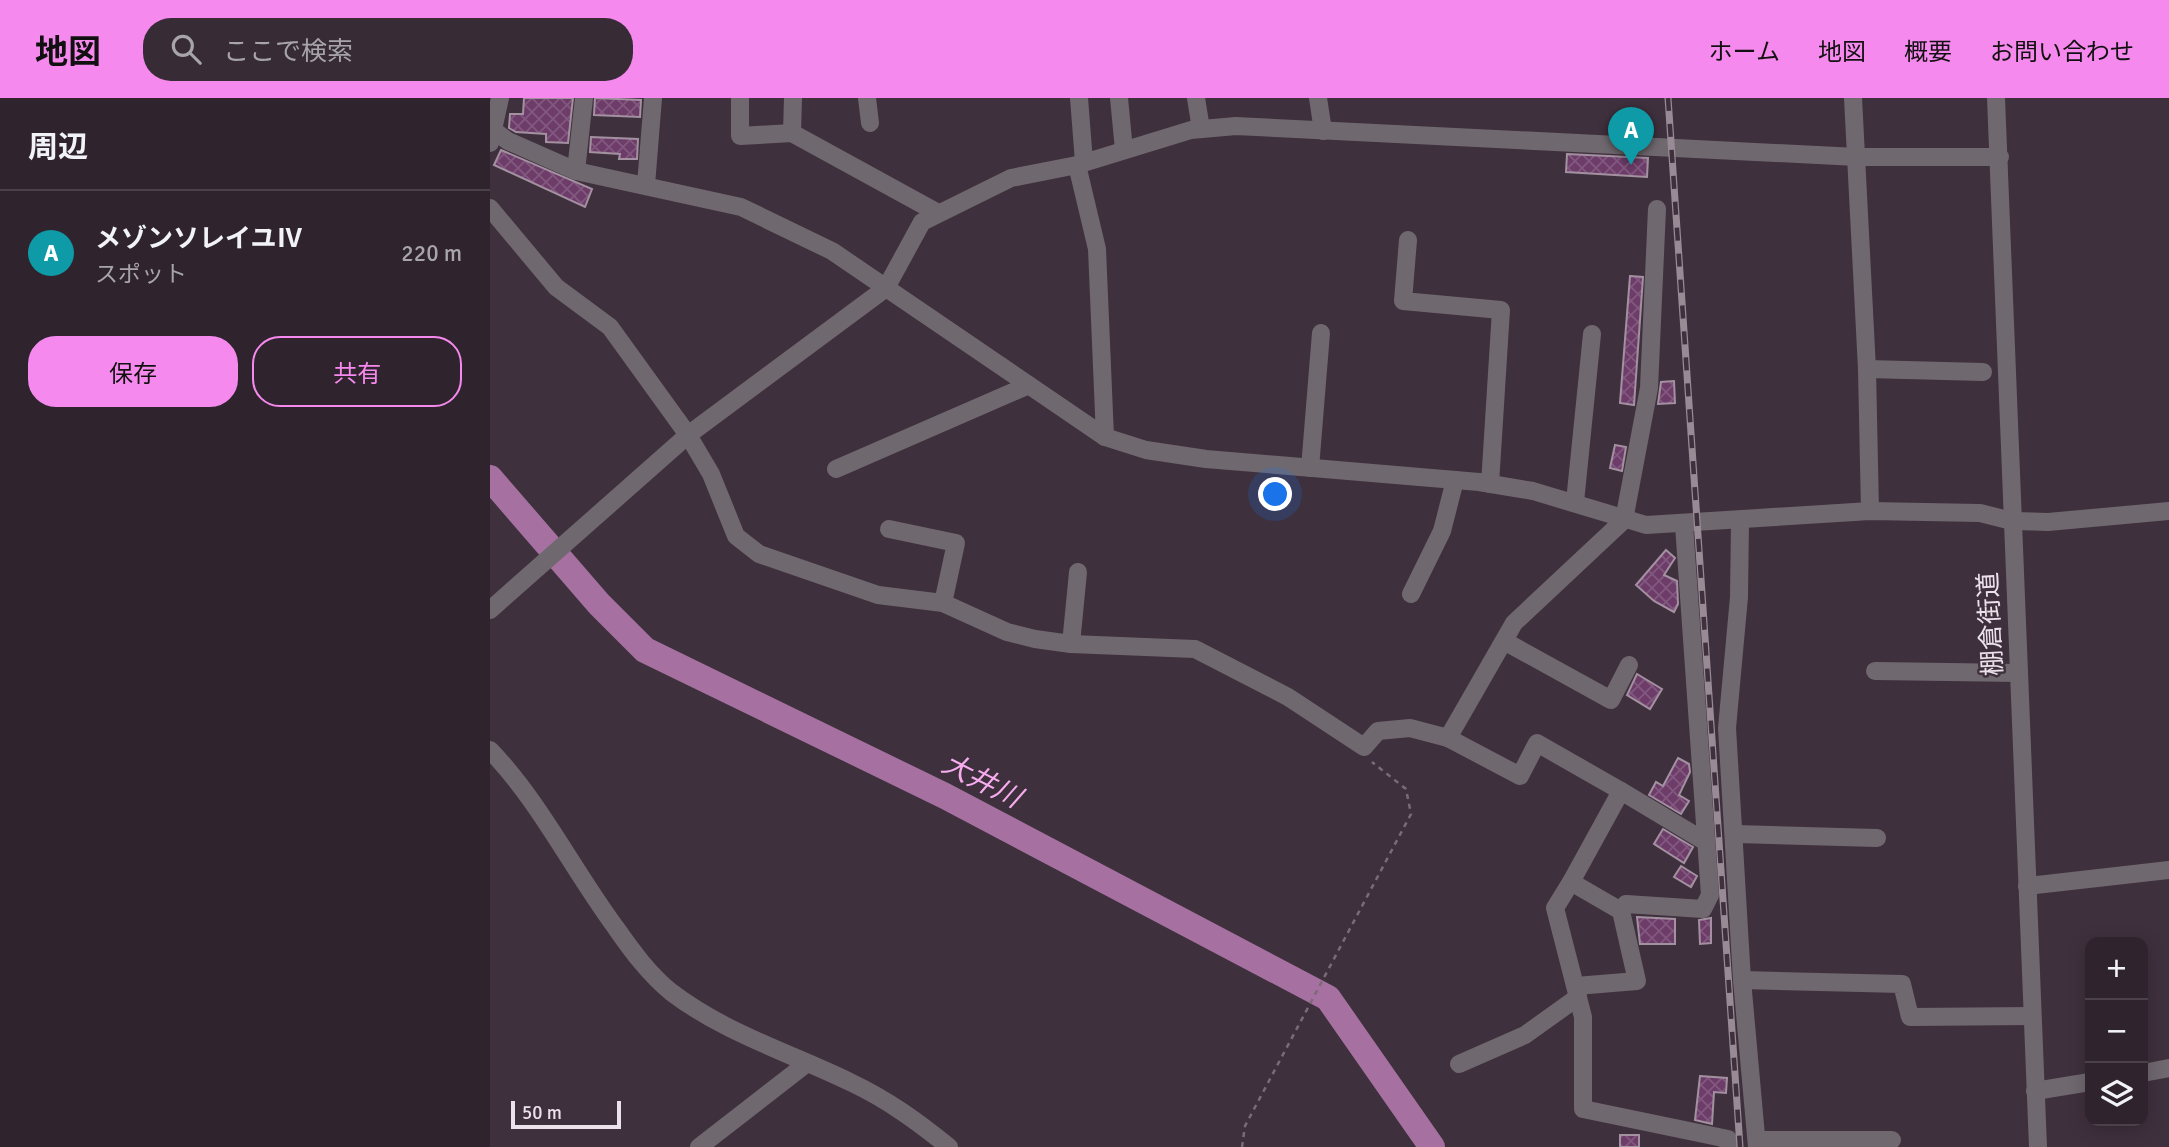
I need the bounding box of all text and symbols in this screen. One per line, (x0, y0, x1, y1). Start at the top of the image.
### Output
search box (143, 18, 633, 81)
icon: search (167, 30, 205, 68)
text: 地図 (35, 32, 101, 73)
text: ここで検索 (223, 36, 353, 68)
text: ホーム (1709, 37, 1780, 67)
text: 地図 (1818, 37, 1866, 67)
text: 概要 (1904, 37, 1952, 67)
text: お問い合わせ (1990, 37, 2134, 67)
pin: A (1608, 107, 1654, 165)
text: 周辺 (28, 129, 88, 166)
text: メゾンソレイユⅣ (95, 223, 302, 255)
text: A (44, 239, 58, 268)
text: 220 m (401, 239, 462, 268)
text: スポット (95, 260, 187, 289)
button: 保存 (28, 336, 238, 407)
button: 共有 (252, 336, 462, 407)
your location (1258, 477, 1292, 511)
street label: 棚倉街道 (1972, 571, 2010, 677)
water label: 大井川 (936, 747, 1029, 816)
map controls (2085, 937, 2148, 1126)
button: + (2085, 937, 2148, 1000)
button: − (2085, 1000, 2148, 1063)
button: layers (2085, 1063, 2148, 1126)
scale bar (511, 1098, 621, 1130)
text: 50 m (522, 1101, 562, 1125)

